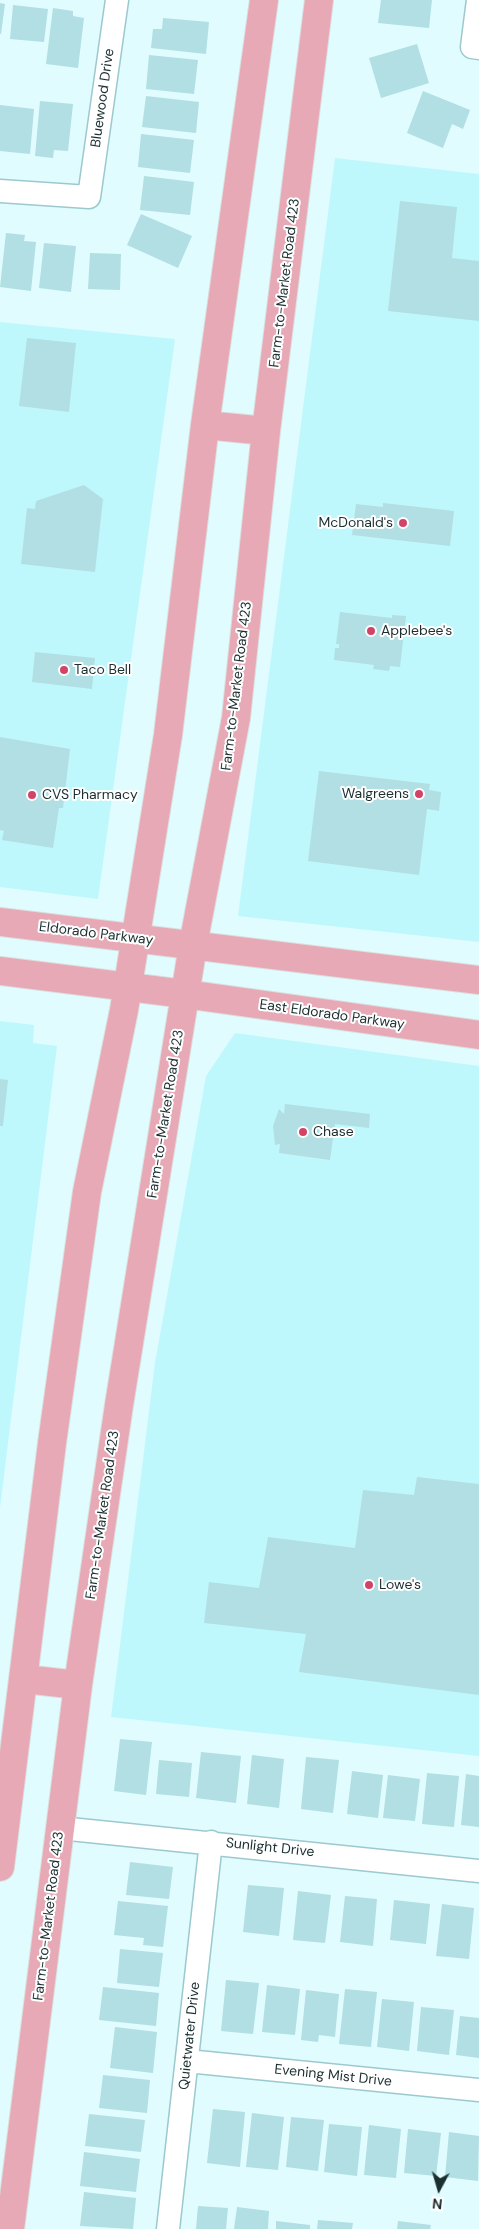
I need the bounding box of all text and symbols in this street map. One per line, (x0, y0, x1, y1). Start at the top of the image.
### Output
street label: Bluewood Drive (88, 47, 118, 149)
street label: Farm-to-Market Road 423 (266, 197, 304, 369)
place label: McDonald's (318, 515, 393, 531)
marker: McDonald's (397, 517, 409, 529)
street label: Farm-to-Market Road 423 (218, 600, 256, 772)
place label: Applebee's (381, 623, 452, 639)
marker: Applebee's (365, 625, 377, 637)
place label: Taco Bell (74, 662, 131, 678)
marker: Taco Bell (58, 664, 70, 676)
place label: Walgreens (342, 786, 409, 802)
place label: CVS Pharmacy (42, 787, 138, 803)
marker: Walgreens (413, 788, 425, 800)
marker: CVS Pharmacy (26, 789, 38, 801)
street label: Eldorado Parkway (38, 919, 154, 949)
street label: East Eldorado Parkway (258, 996, 406, 1034)
street label: Farm-to-Market Road 423 (144, 1029, 188, 1199)
place label: Chase (313, 1124, 354, 1140)
marker: Chase (297, 1126, 309, 1138)
street label: Farm-to-Market Road 423 (83, 1430, 123, 1600)
place label: Lowe's (379, 1577, 421, 1593)
marker: Lowe's (363, 1579, 375, 1591)
street label: Farm-to-Market Road 423 (30, 1830, 68, 2002)
street label: Sunlight Drive (225, 1835, 315, 1861)
street label: Quietwater Drive (176, 1981, 204, 2091)
street label: Evening Mist Drive (273, 2061, 393, 2091)
north arrow (414, 2164, 464, 2214)
text: N (431, 2194, 443, 2213)

